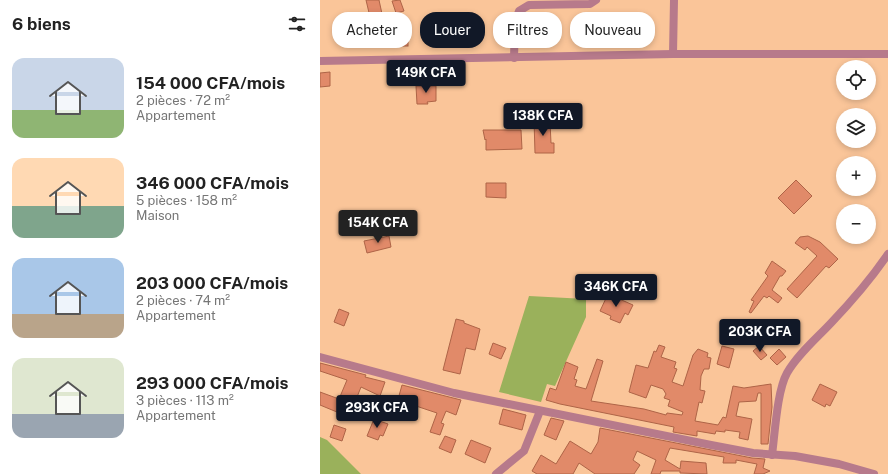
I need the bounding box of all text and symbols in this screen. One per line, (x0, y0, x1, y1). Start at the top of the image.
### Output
chip: Acheter (332, 12, 412, 48)
chip: Louer (420, 12, 485, 48)
chip: Filtres (493, 12, 562, 48)
chip: Nouveau (570, 12, 655, 48)
icon: filters (286, 13, 308, 35)
text: 6 biens (12, 14, 71, 34)
pin: 149K CFA (385, 60, 467, 94)
map controls (836, 60, 876, 244)
button: locate (836, 60, 876, 100)
text: 149K CFA (396, 65, 456, 80)
text: 154 000 CFA/mois (136, 73, 285, 93)
icon: home (44, 74, 92, 122)
text: 2 pièces · 72 m² (136, 93, 230, 108)
pin: 138K CFA (502, 103, 584, 137)
text: Appartement (136, 108, 216, 123)
text: 138K CFA (512, 108, 574, 123)
button: layers (836, 108, 876, 148)
button: + (836, 156, 876, 196)
text: 346 000 CFA/mois (136, 173, 289, 193)
icon: home (44, 174, 92, 222)
text: 5 pièces · 158 m² (136, 193, 237, 208)
button: − (836, 204, 876, 244)
text: Maison (136, 208, 179, 223)
pin: 154K CFA (337, 210, 419, 244)
text: 154K CFA (348, 215, 409, 230)
text: 203 000 CFA/mois (136, 273, 288, 293)
icon: home (44, 274, 92, 322)
pin: 346K CFA (575, 274, 657, 308)
text: 346K CFA (584, 279, 648, 294)
text: 2 pièces · 74 m² (136, 293, 230, 308)
text: Appartement (136, 308, 216, 323)
pin: 203K CFA (719, 319, 801, 353)
text: 203K CFA (728, 324, 792, 339)
text: 293 000 CFA/mois (136, 373, 289, 393)
icon: home (44, 374, 92, 422)
text: 3 pièces · 113 m² (136, 393, 234, 408)
pin: 293K CFA (336, 395, 418, 429)
text: 293K CFA (345, 400, 409, 415)
text: Appartement (136, 408, 216, 423)

